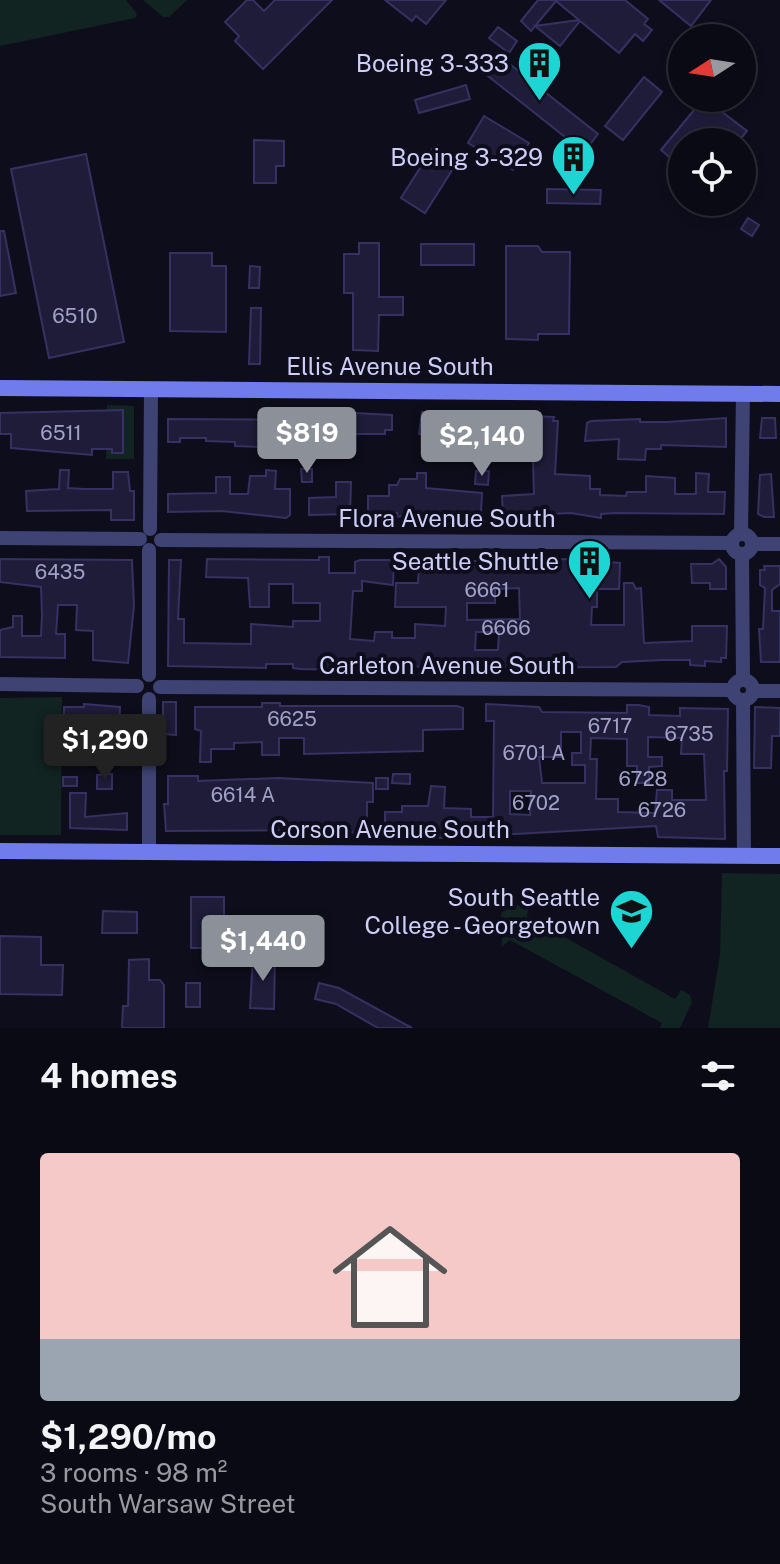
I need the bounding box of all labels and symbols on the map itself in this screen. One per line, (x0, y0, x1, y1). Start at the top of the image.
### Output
north arrow (668, 24, 756, 112)
building icon: Boeing 3-333 (516, 40, 564, 103)
place label: Boeing 3-333 (356, 49, 509, 77)
building icon: Boeing 3-329 (550, 134, 598, 197)
place label: Boeing 3-329 (390, 143, 543, 171)
house number: 6510 (52, 304, 98, 328)
street label: Ellis Avenue South (286, 352, 494, 380)
pin: $819 (260, 407, 354, 475)
pin: $2,140 (417, 410, 547, 478)
house number: 6511 (40, 421, 82, 445)
street label: Flora Avenue South (338, 504, 556, 532)
building icon: Seattle Shuttle (566, 538, 614, 601)
place label: Seattle Shuttle (392, 547, 559, 575)
house number: 6435 (35, 560, 85, 584)
house number: 6661 (464, 578, 510, 602)
house number: 6666 (481, 616, 531, 640)
street label: Carleton Avenue South (319, 651, 575, 679)
house number: 6625 (267, 707, 317, 731)
pin: $1,290 (40, 714, 170, 782)
house number: 6717 (588, 714, 632, 738)
house number: 6735 (664, 722, 714, 746)
house number: 6701 A (502, 741, 566, 765)
house number: 6728 (618, 767, 668, 791)
house number: 6614 A (211, 783, 275, 807)
house number: 6702 (512, 791, 560, 815)
house number: 6726 (638, 798, 686, 822)
street label: Corson Avenue South (270, 815, 510, 843)
place label: South Seattle College - Georgetown (364, 883, 600, 939)
school or university icon: South Seattle College - Georgetown (607, 888, 655, 951)
pin: $1,440 (198, 915, 328, 983)

